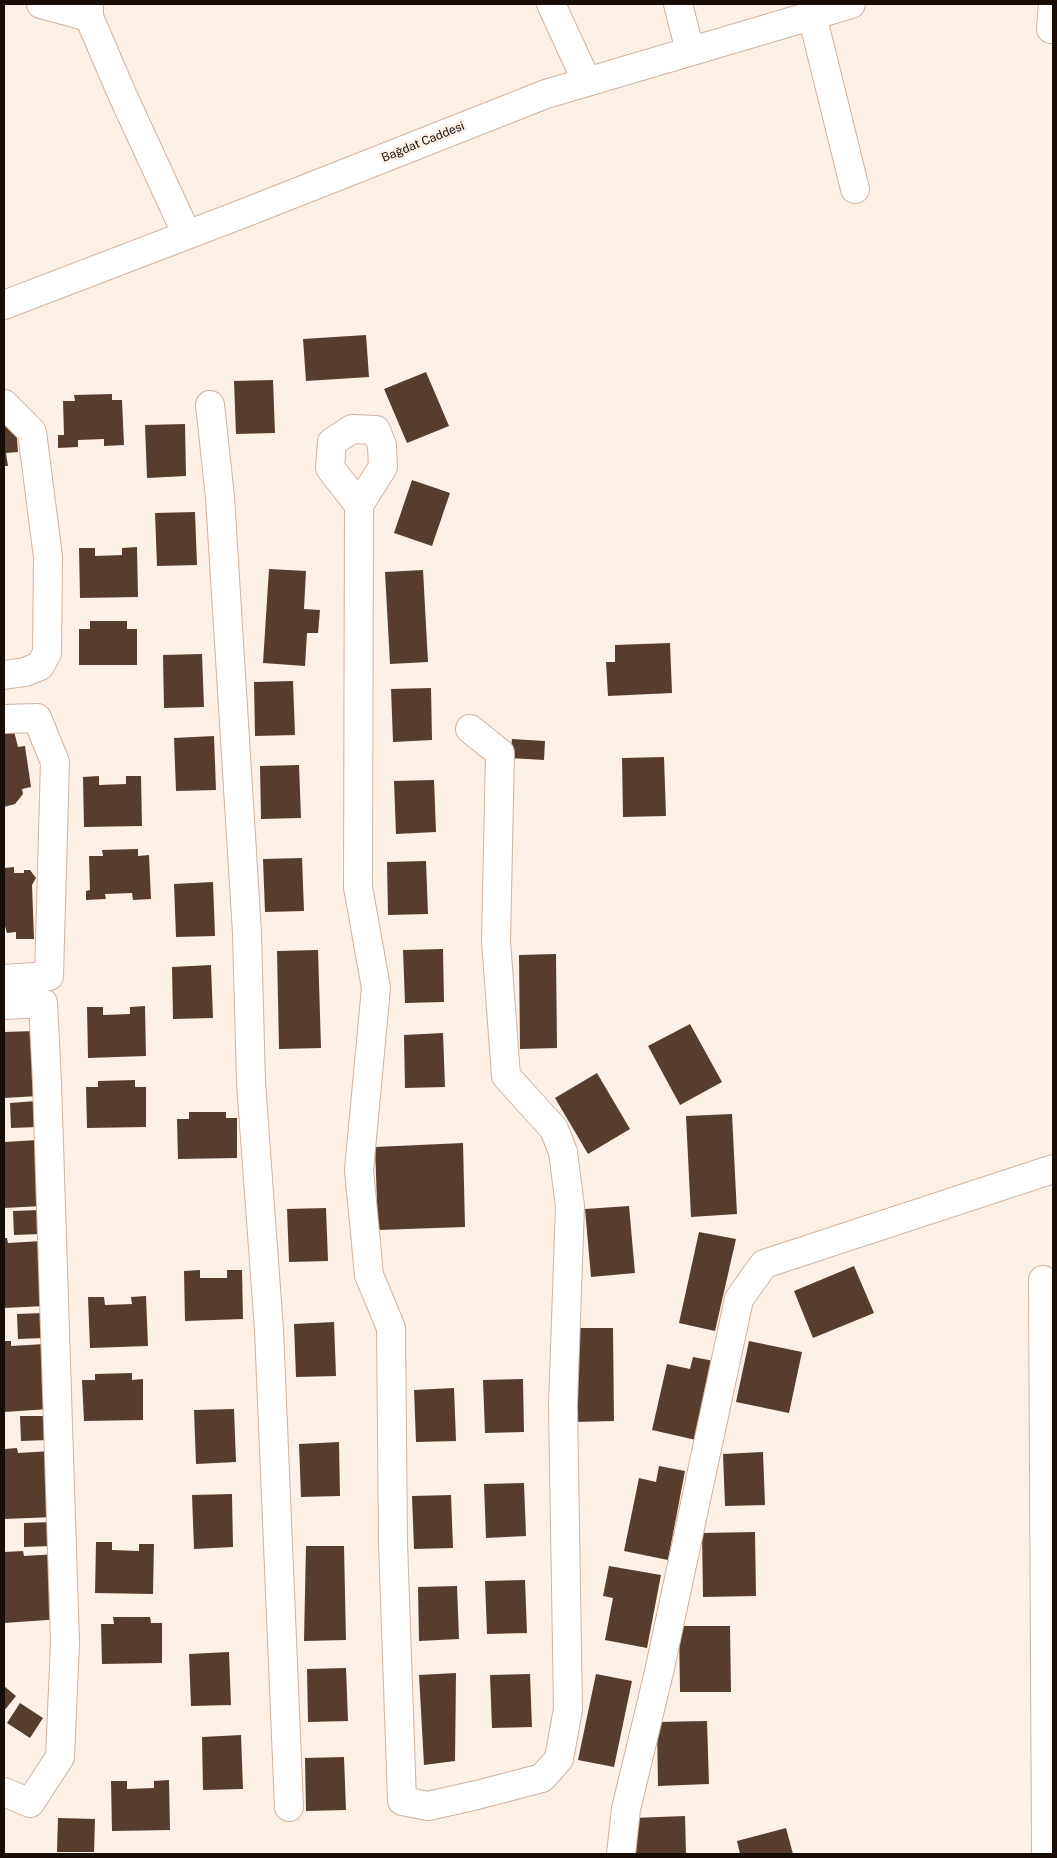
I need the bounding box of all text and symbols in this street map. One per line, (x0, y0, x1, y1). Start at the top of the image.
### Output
street label: Bağdat Caddesi (380, 119, 466, 165)

